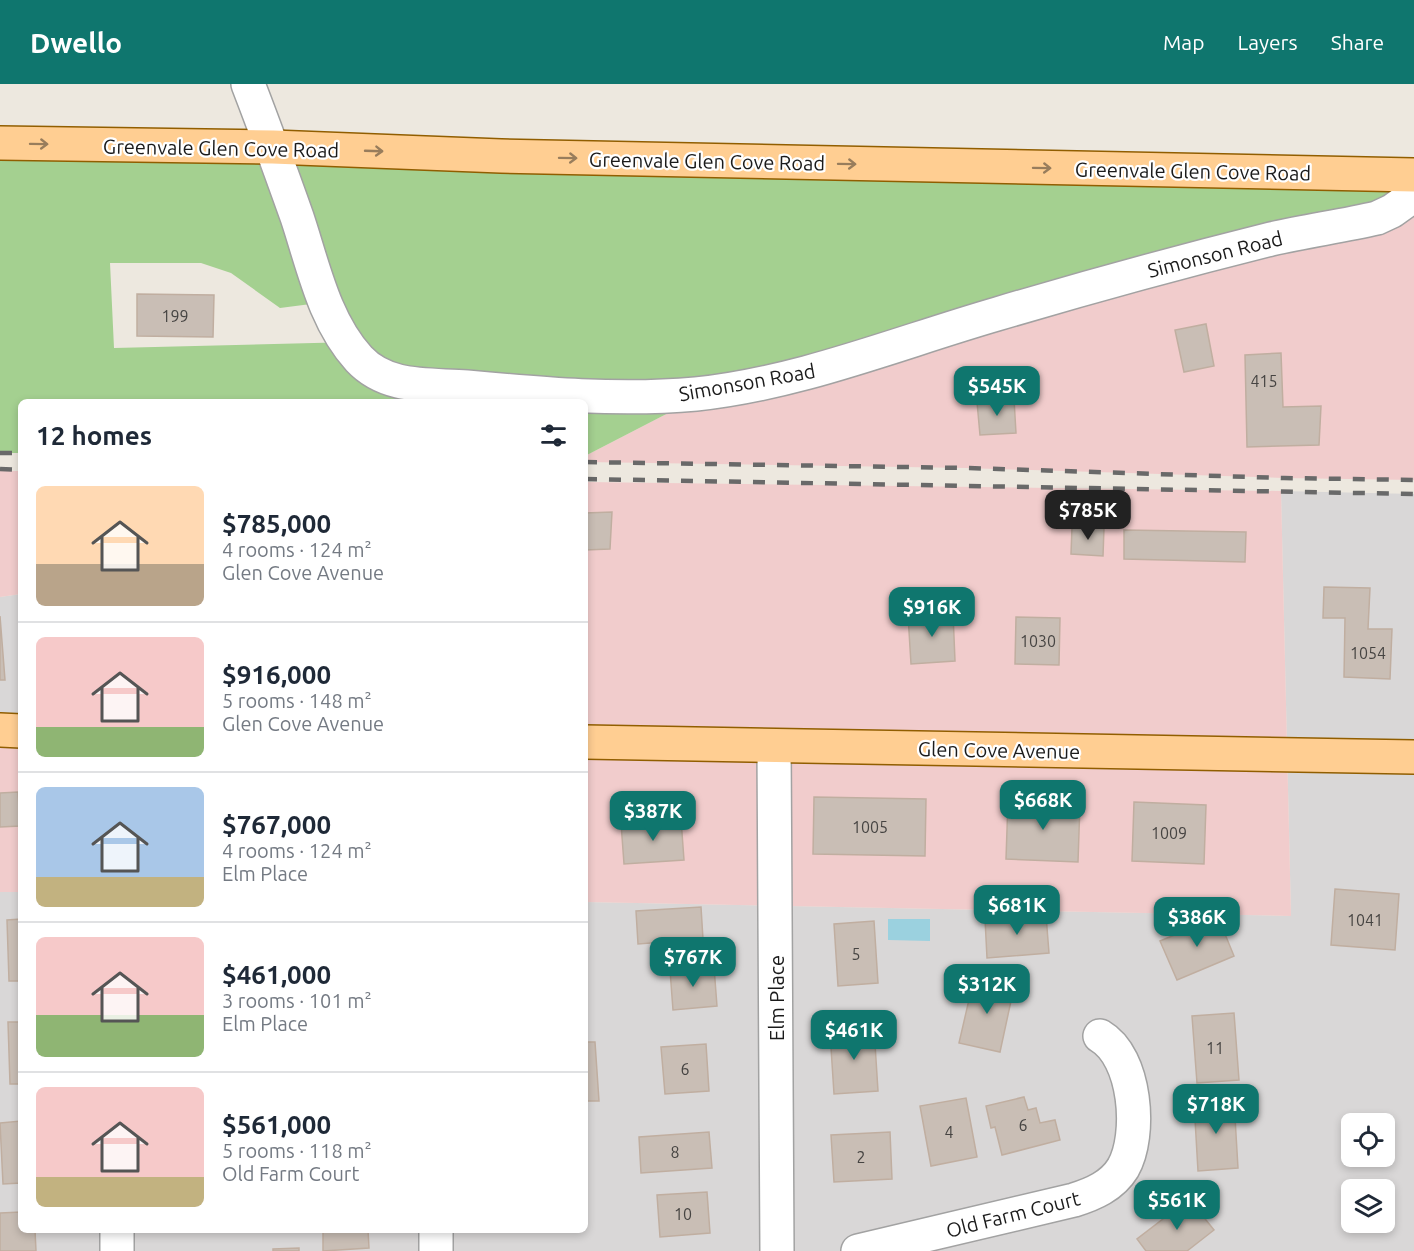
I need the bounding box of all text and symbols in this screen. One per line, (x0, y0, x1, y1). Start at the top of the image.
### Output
text: Dwello (30, 27, 122, 58)
text: Map (1163, 30, 1204, 54)
text: Layers (1237, 30, 1298, 54)
text: Share (1331, 30, 1384, 54)
street label: Greenvale Glen Cove Road (103, 134, 339, 162)
one-way arrow (29, 138, 49, 150)
one-way arrow (363, 146, 383, 157)
street label: Greenvale Glen Cove Road (589, 147, 825, 175)
one-way arrow (558, 152, 578, 163)
street label: Greenvale Glen Cove Road (1075, 157, 1311, 185)
one-way arrow (837, 158, 857, 169)
one-way arrow (1032, 162, 1052, 174)
street label: Simonson Road (1145, 226, 1285, 282)
house number: 199 (161, 307, 189, 325)
street label: Simonson Road (677, 359, 817, 405)
pin: $545K (955, 366, 1039, 417)
house number: 415 (1250, 372, 1278, 390)
text: $545K (968, 374, 1026, 397)
icon: filters (537, 419, 570, 452)
text: 12 homes (36, 421, 152, 450)
pin: $785K (1046, 490, 1130, 541)
text: $785K (1059, 498, 1117, 521)
text: $785,000 (222, 509, 331, 538)
icon: home (84, 510, 156, 582)
text: 4 rooms · 124 m² (222, 538, 372, 561)
text: Glen Cove Avenue (222, 561, 384, 584)
pin: $916K (890, 587, 974, 638)
text: $916K (903, 595, 961, 618)
house number: 1030 (1020, 632, 1056, 650)
house number: 1054 (1350, 644, 1386, 662)
text: $916,000 (222, 660, 331, 689)
icon: home (84, 661, 156, 733)
text: 5 rooms · 148 m² (222, 689, 372, 712)
text: Glen Cove Avenue (222, 712, 384, 735)
street label: Glen Cove Avenue (918, 737, 1080, 763)
pin: $668K (1001, 780, 1085, 831)
text: $668K (1014, 788, 1072, 811)
pin: $387K (611, 791, 695, 842)
text: $387K (624, 799, 682, 822)
text: $767,000 (222, 810, 331, 839)
icon: home (84, 811, 156, 883)
house number: 1005 (852, 818, 888, 836)
house number: 1009 (1151, 824, 1187, 842)
text: 4 rooms · 124 m² (222, 839, 372, 862)
text: Elm Place (222, 862, 308, 885)
pin: $681K (975, 885, 1059, 936)
text: $681K (988, 893, 1046, 916)
pin: $386K (1155, 897, 1239, 948)
text: $386K (1168, 905, 1226, 928)
house number: 1041 (1347, 911, 1383, 929)
pin: $767K (651, 937, 735, 988)
text: $767K (664, 945, 722, 968)
house number: 5 (851, 945, 861, 963)
street label: Elm Place (765, 955, 788, 1041)
text: $461,000 (222, 960, 331, 989)
icon: home (84, 961, 156, 1033)
pin: $312K (945, 964, 1029, 1015)
text: $312K (958, 972, 1016, 995)
text: 3 rooms · 101 m² (222, 989, 372, 1012)
pin: $461K (812, 1010, 896, 1061)
text: Elm Place (222, 1012, 308, 1035)
text: $461K (825, 1018, 883, 1041)
house number: 11 (1206, 1039, 1224, 1057)
house number: 6 (680, 1060, 690, 1078)
pin: $718K (1174, 1084, 1258, 1135)
text: $718K (1187, 1092, 1245, 1115)
text: $561,000 (222, 1110, 331, 1139)
icon: home (84, 1111, 156, 1183)
map controls (1341, 1113, 1395, 1233)
button: locate (1341, 1113, 1395, 1167)
house number: 6 (1018, 1116, 1028, 1134)
house number: 4 (944, 1123, 954, 1141)
text: 5 rooms · 118 m² (222, 1139, 372, 1162)
house number: 8 (670, 1143, 680, 1161)
house number: 2 (856, 1148, 866, 1166)
text: Old Farm Court (222, 1162, 359, 1185)
button: layers (1341, 1179, 1395, 1233)
pin: $561K (1135, 1180, 1219, 1231)
street label: Old Farm Court (944, 1186, 1083, 1242)
text: $561K (1148, 1188, 1206, 1211)
house number: 10 (674, 1205, 692, 1223)

